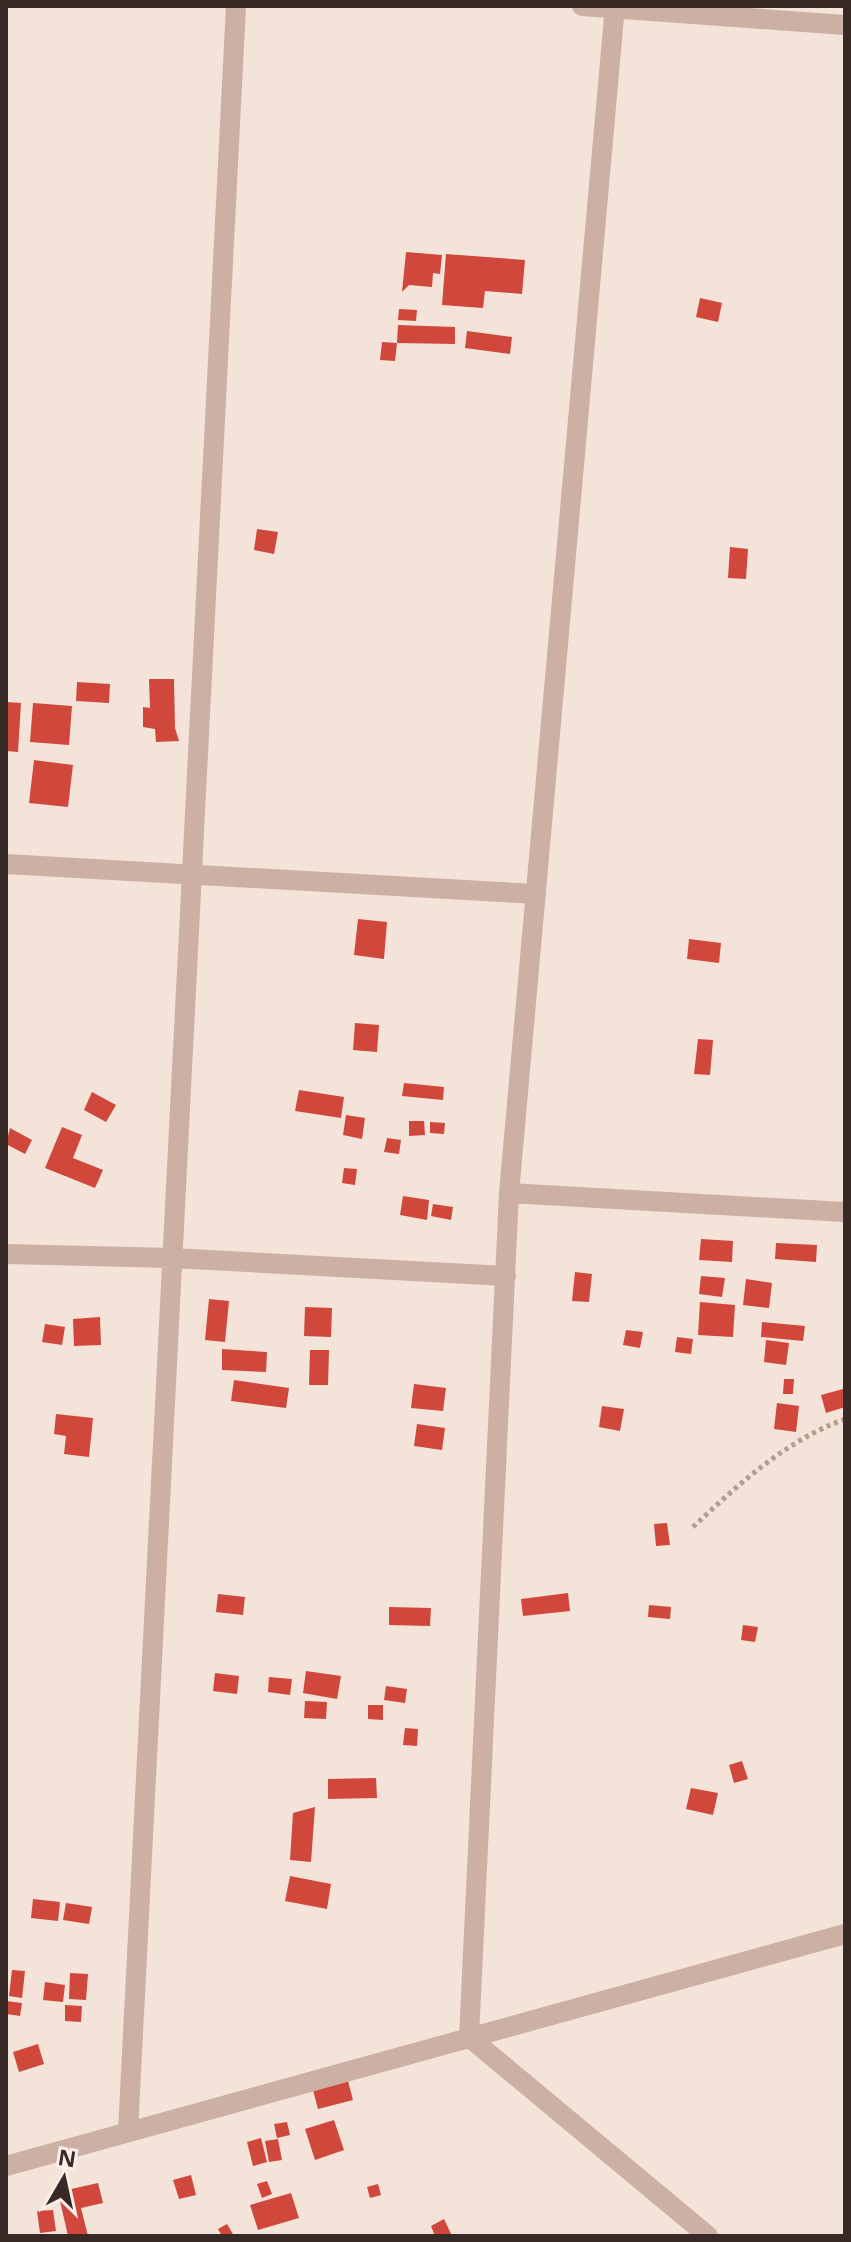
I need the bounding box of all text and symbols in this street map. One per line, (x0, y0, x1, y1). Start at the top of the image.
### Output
north arrow (24, 2138, 104, 2218)
text: N (56, 2141, 78, 2173)

